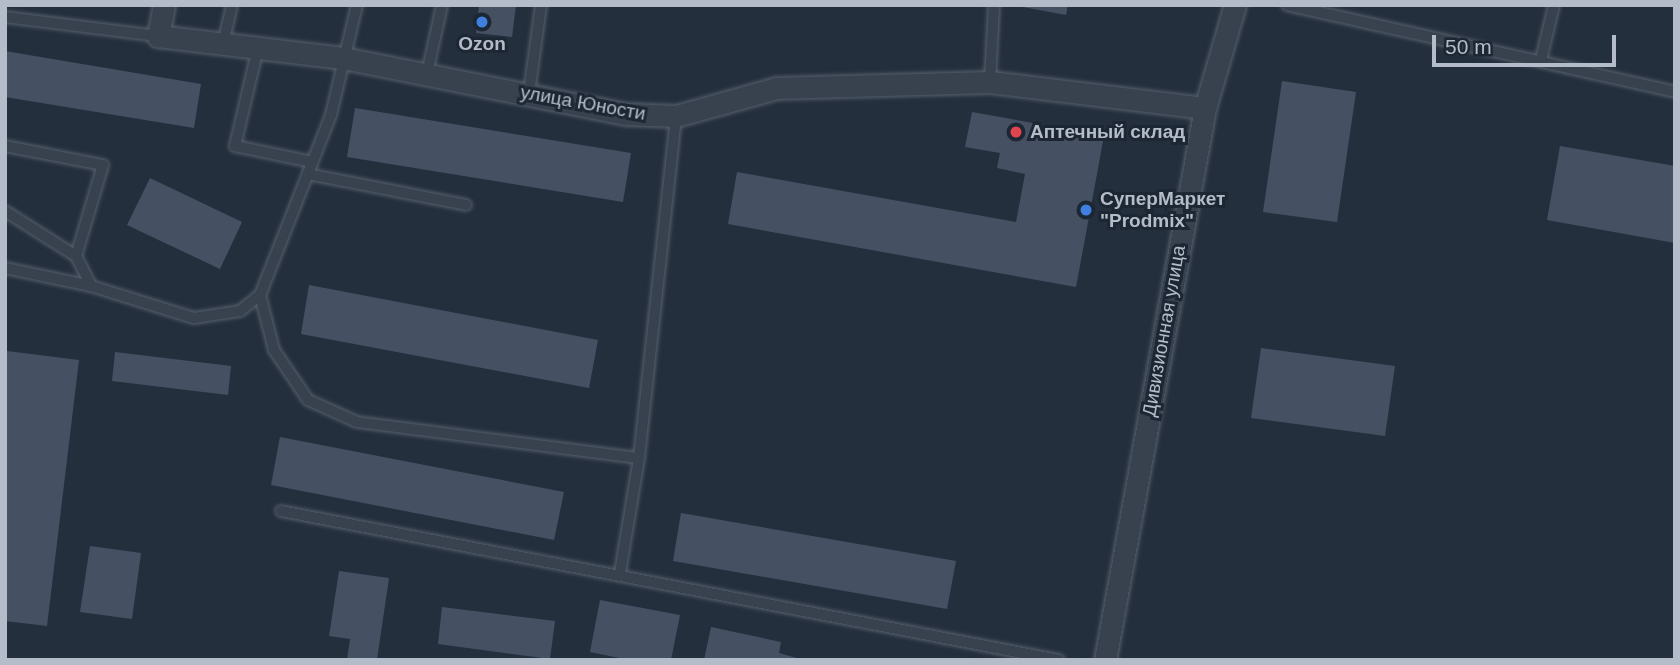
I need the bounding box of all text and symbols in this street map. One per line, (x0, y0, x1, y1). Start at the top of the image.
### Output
marker: Ozon (474, 14, 490, 30)
scale bar (1435, 21, 1619, 65)
place label: Ozon (458, 33, 506, 55)
text: 50 m (1445, 35, 1492, 58)
street label: улица Юности (519, 81, 647, 125)
place label: Аптечный склад (1030, 121, 1185, 143)
marker: Аптечный склад (1008, 124, 1024, 140)
place label: СуперМаркет "Prodmix" (1100, 188, 1225, 232)
marker: СуперМаркет "Prodmix" (1078, 202, 1094, 218)
street label: Дивизионная улица (1138, 244, 1190, 418)

